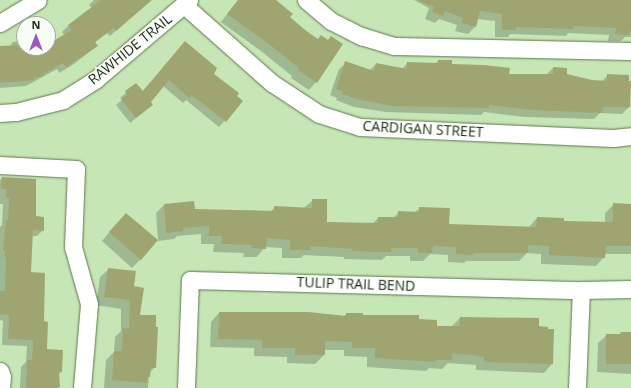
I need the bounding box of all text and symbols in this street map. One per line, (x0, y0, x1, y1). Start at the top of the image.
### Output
street label: RAWHIDE TRAIL (85, 10, 175, 88)
north arrow (16, 16, 56, 56)
text: N (32, 17, 40, 32)
street label: CARDIGAN STREET (362, 117, 484, 141)
street label: TULIP TRAIL BEND (296, 274, 416, 294)

